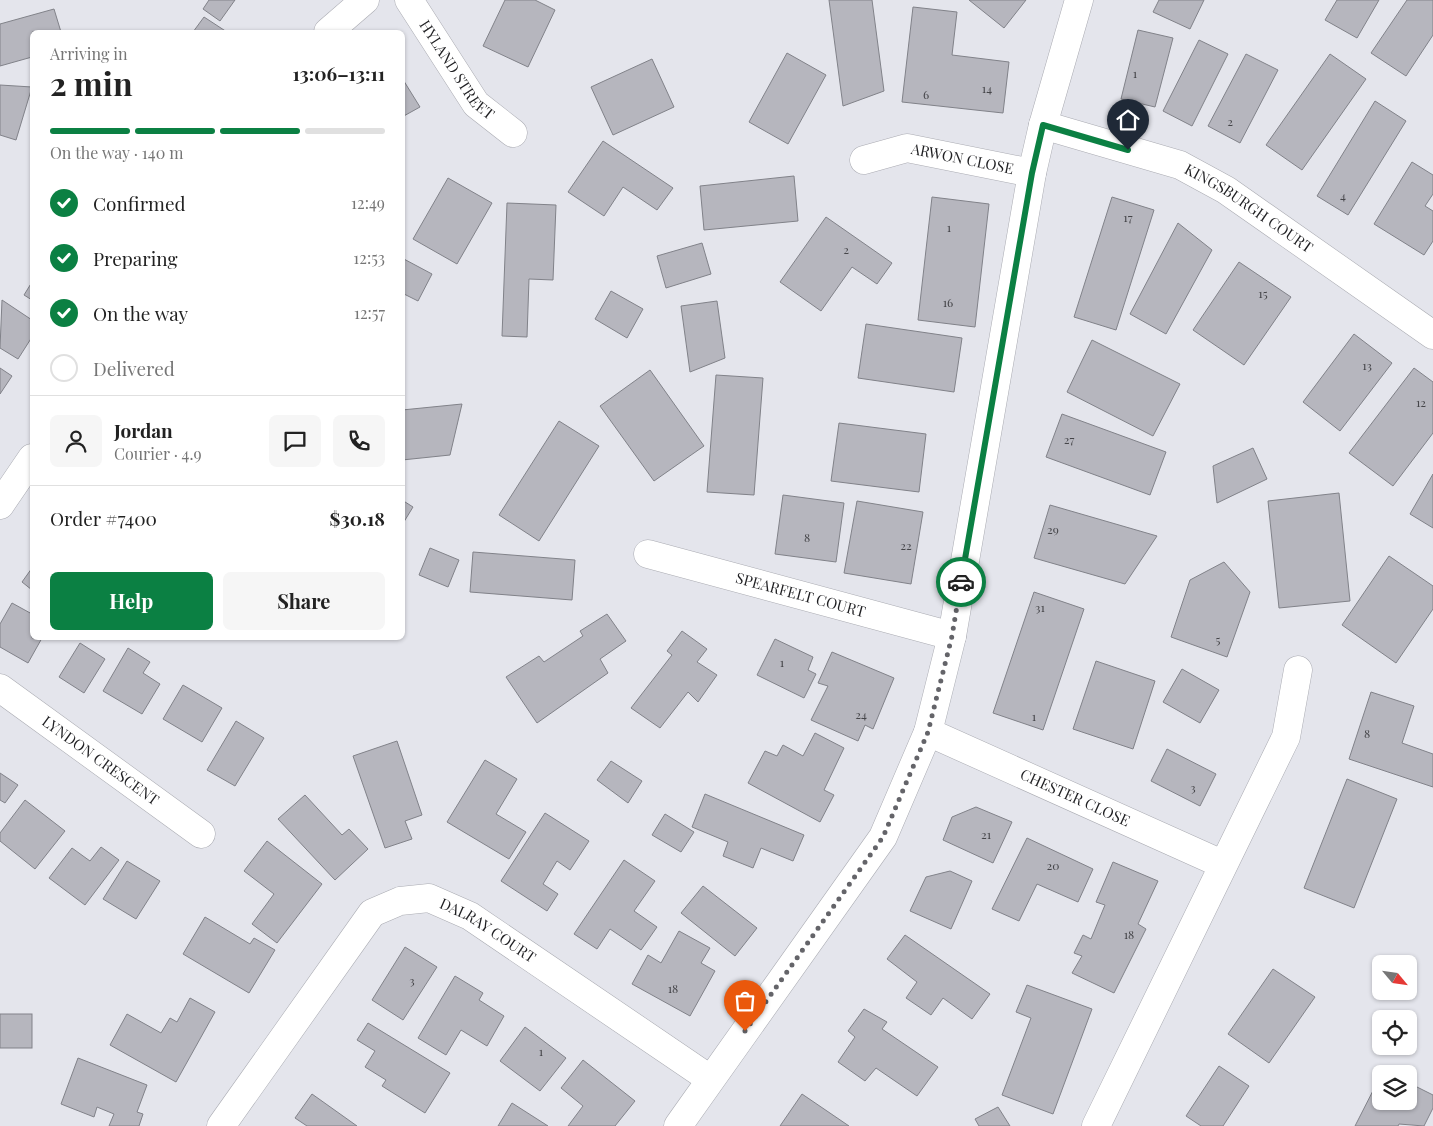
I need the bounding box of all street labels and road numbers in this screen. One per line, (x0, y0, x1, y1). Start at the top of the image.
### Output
street label: HYLAND STREET (415, 16, 499, 124)
street label: ARWON CLOSE (908, 138, 1016, 178)
street label: KINGSBURGH COURT (1181, 158, 1317, 257)
street label: SPEARFELT COURT (734, 567, 868, 621)
street label: LYNDON CRESCENT (38, 711, 163, 809)
street label: CHESTER CLOSE (1017, 764, 1133, 830)
street label: DALRAY COURT (437, 893, 540, 967)

